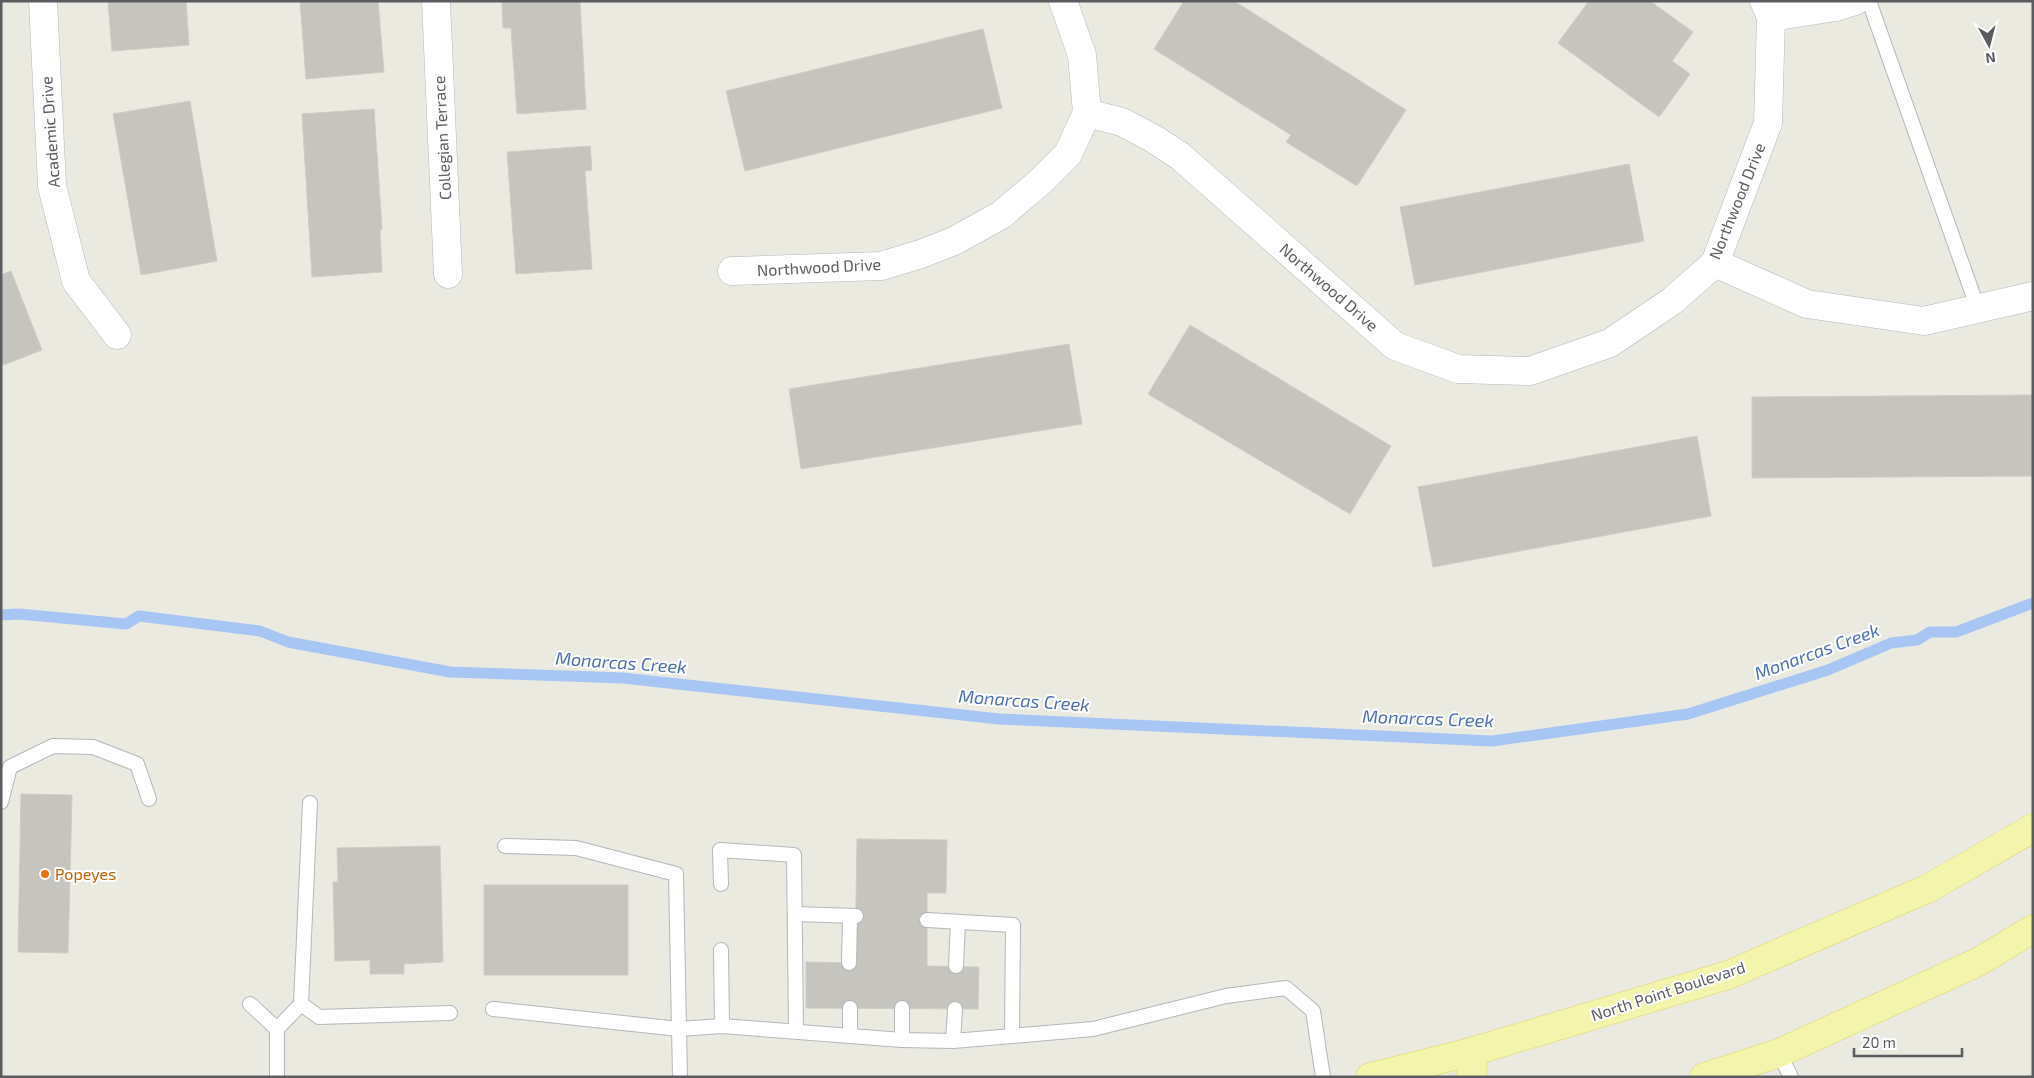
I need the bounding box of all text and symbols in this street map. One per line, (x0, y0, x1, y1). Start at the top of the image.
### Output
north arrow (1964, 20, 2014, 70)
text: N (1985, 49, 1997, 67)
street label: Collegian Terrace (429, 75, 454, 201)
street label: Academic Drive (36, 76, 63, 188)
street label: Northwood Drive (1704, 140, 1769, 262)
street label: Northwood Drive (1276, 239, 1382, 335)
street label: Northwood Drive (756, 254, 881, 279)
water label: Monarcas Creek (1751, 618, 1882, 684)
water label: Monarcas Creek (555, 646, 687, 678)
water label: Monarcas Creek (958, 684, 1090, 716)
water label: Monarcas Creek (1362, 705, 1494, 731)
place label: Popeyes (55, 864, 116, 883)
marker: Popeyes (39, 868, 51, 880)
street label: North Point Boulevard (1588, 957, 1747, 1024)
scale bar (1854, 1026, 1962, 1058)
text: 20 m (1862, 1033, 1896, 1051)

